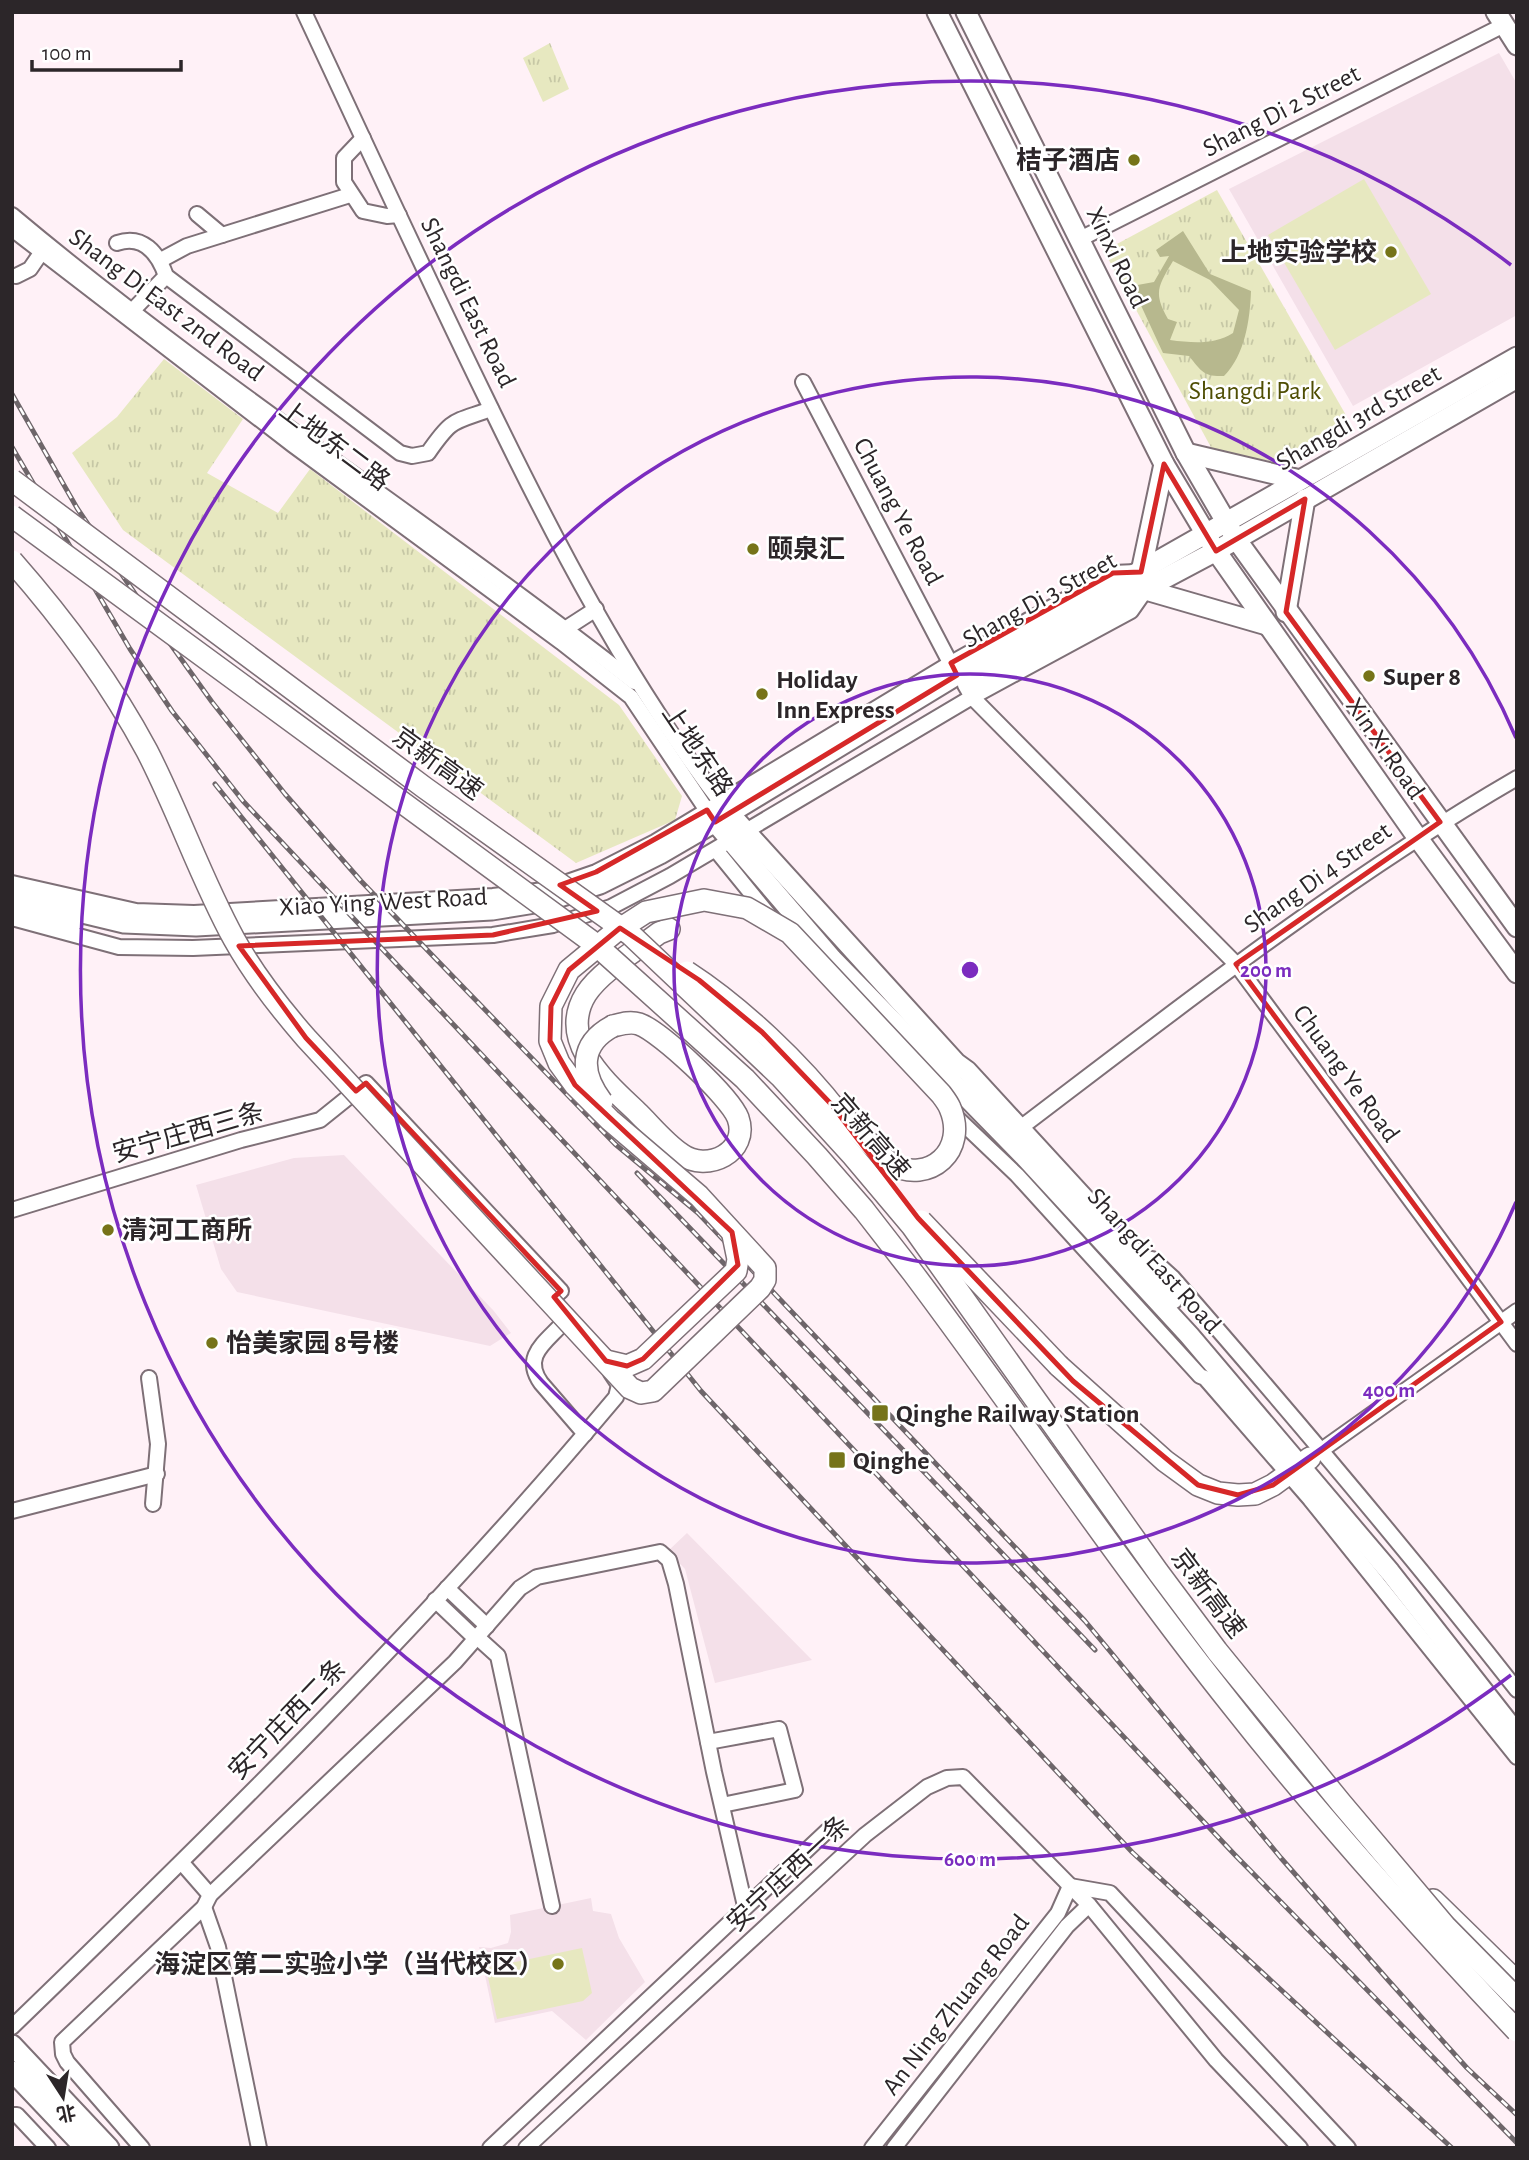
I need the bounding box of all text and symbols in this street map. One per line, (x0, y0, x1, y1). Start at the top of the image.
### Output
scale bar (32, 28, 180, 72)
text: 100 m (42, 43, 92, 64)
street label: Shang Di 2 Street (1199, 60, 1364, 162)
place label: 桔子酒店 (1016, 146, 1120, 174)
marker: 桔子酒店 (1126, 152, 1142, 168)
street label: Xinxi Road (1082, 203, 1153, 312)
street label: Shangdi East Road (416, 213, 520, 391)
street label: Shang Di East 2nd Road (64, 223, 268, 386)
place label: 上地实验学校 (1221, 238, 1377, 266)
marker: 上地实验学校 (1383, 244, 1399, 260)
street label: Shangdi 3rd Street (1272, 360, 1445, 475)
park label: Shangdi Park (1189, 378, 1321, 404)
street label: 上地东二路 (275, 395, 395, 495)
street label: Chuang Ye Road (848, 434, 948, 589)
place label: 颐泉汇 (767, 535, 845, 563)
marker: 颐泉汇 (745, 541, 761, 557)
street label: Shang Di 3 Street (958, 547, 1121, 653)
place label: Super 8 (1383, 664, 1461, 690)
place label: Holiday Inn Express (776, 667, 895, 723)
marker: Super 8 (1361, 668, 1377, 684)
marker: Holiday Inn Express (754, 686, 770, 702)
street label: Xin Xi Road (1341, 693, 1429, 804)
street label: 上地东路 (657, 700, 738, 801)
street label: 京新高速 (388, 721, 488, 805)
street label: Shang Di 4 Street (1239, 818, 1396, 938)
street label: Xiao Ying West Road (278, 884, 488, 920)
centre of rings (958, 958, 982, 982)
text: 200 m (1240, 960, 1292, 981)
street label: Chuang Ye Road (1288, 1000, 1404, 1147)
street label: 京新高速 (826, 1088, 916, 1184)
street label: 安宁庄西三条 (109, 1097, 267, 1167)
street label: Shangdi East Road (1083, 1183, 1226, 1338)
place label: 清河工商所 (122, 1216, 252, 1244)
marker: 清河工商所 (100, 1222, 116, 1238)
place label: 怡美家园 8号楼 (226, 1329, 399, 1357)
marker: 怡美家园 8号楼 (204, 1335, 220, 1351)
text: 400 m (1363, 1380, 1415, 1401)
place label: Qinghe Railway Station (896, 1401, 1140, 1427)
marker: Qinghe Railway Station (870, 1403, 890, 1423)
place label: Qinghe (853, 1448, 930, 1474)
marker: Qinghe (827, 1450, 847, 1470)
street label: 京新高速 (1167, 1543, 1251, 1643)
street label: 安宁庄西二条 (223, 1653, 351, 1785)
street label: 安宁庄西一条 (721, 1810, 855, 1936)
text: 600 m (944, 1849, 996, 1870)
street label: An Ning Zhuang Road (877, 1909, 1034, 2100)
place label: 海淀区第二实验小学（当代校区） (154, 1950, 544, 1978)
marker: 海淀区第二实验小学（当代校区） (550, 1956, 566, 1972)
north arrow (28, 2062, 98, 2132)
text: 北 (55, 2101, 78, 2124)

